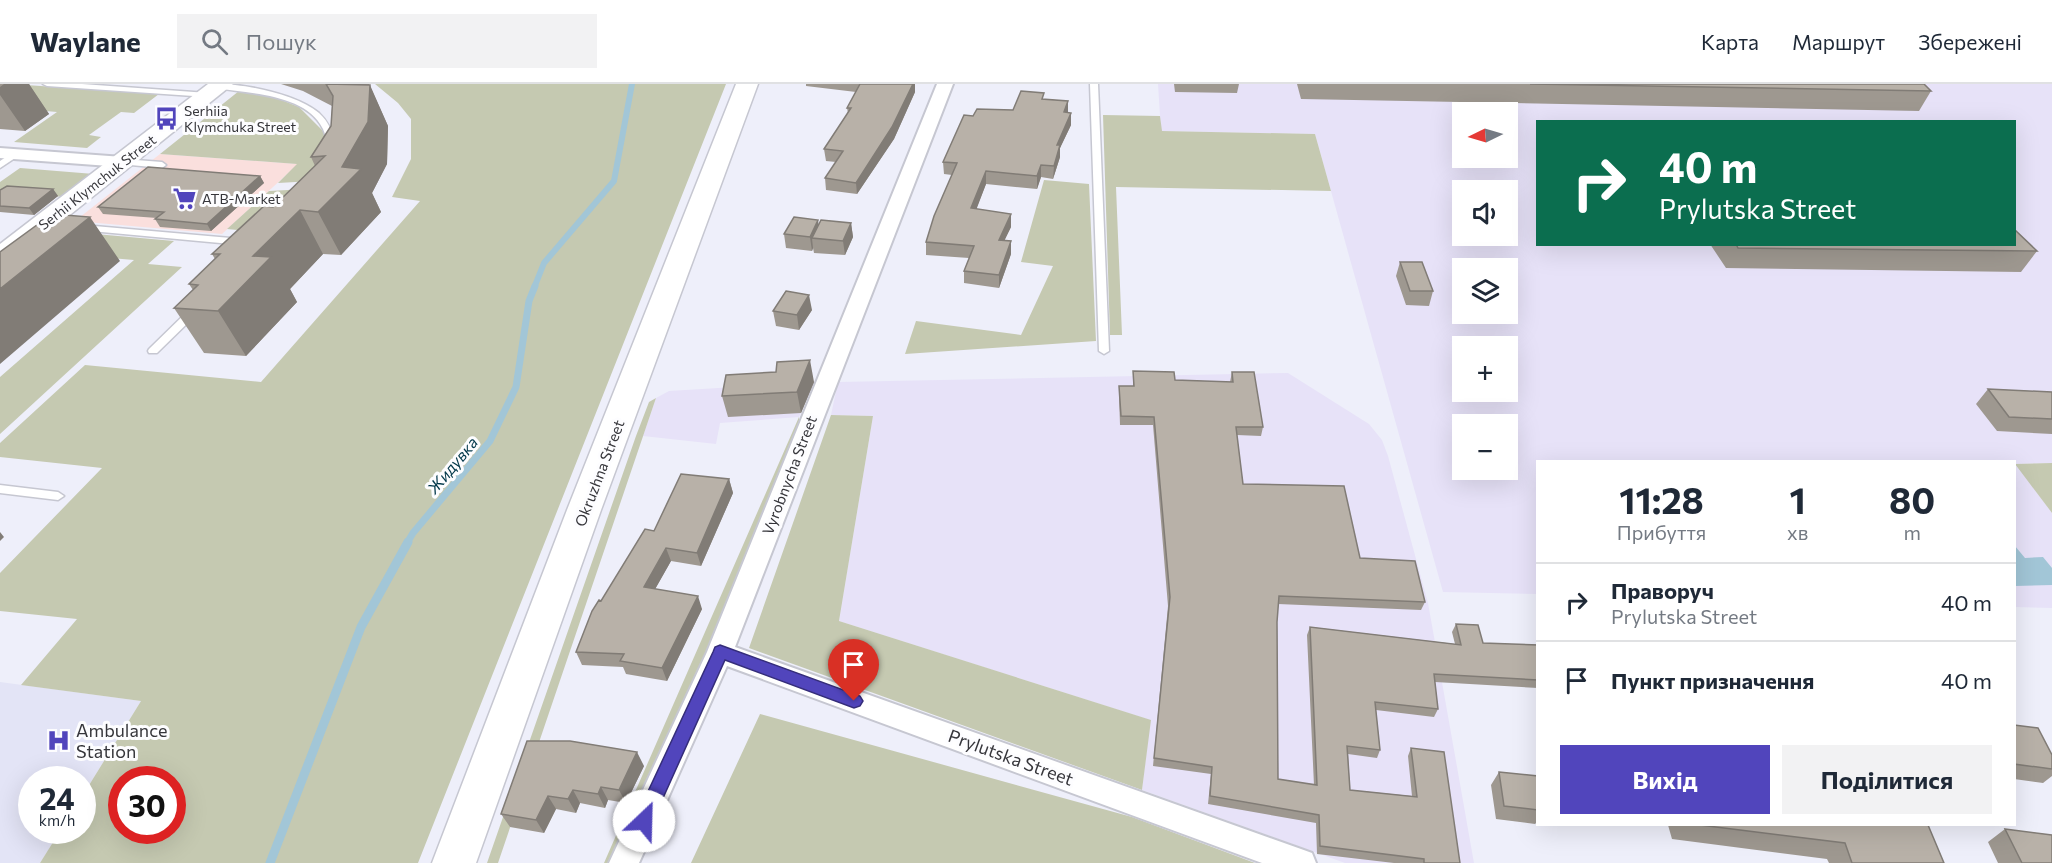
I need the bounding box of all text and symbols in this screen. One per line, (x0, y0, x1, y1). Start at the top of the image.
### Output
search box (177, 14, 597, 68)
text: Waylane (30, 24, 141, 58)
icon: search (198, 25, 231, 58)
text: Пошук (246, 28, 317, 55)
text: Карта (1701, 29, 1759, 54)
text: Маршрут (1792, 29, 1885, 54)
text: Збережені (1918, 29, 2022, 54)
place label: Serhiia Klymchuka Street (184, 102, 297, 135)
north arrow (1452, 102, 1518, 168)
map controls (1452, 102, 1518, 480)
bus stop icon: Serhiia Klymchuka Street (153, 105, 179, 131)
street label: Serhii Klymchuk Street (35, 131, 159, 233)
text: 40 m (1659, 140, 1757, 192)
icon: right (1560, 144, 1638, 222)
button: sound (1452, 180, 1518, 246)
supermarket icon: ATB-Market (171, 185, 197, 211)
place label: ATB-Market (202, 190, 281, 207)
text: Prylutska Street (1659, 192, 1856, 225)
button: layers (1452, 258, 1518, 324)
button: + (1452, 336, 1518, 402)
street label: Vyrobnycha Street (758, 413, 820, 537)
button: − (1452, 414, 1518, 480)
street label: Okruzhna Street (570, 417, 628, 529)
water label: Жидувка (422, 433, 481, 498)
text: 11:28 (1619, 477, 1704, 521)
text: 1 (1790, 477, 1806, 521)
text: 80 (1889, 477, 1935, 521)
text: Прибуття (1617, 520, 1706, 544)
text: хв (1787, 520, 1808, 544)
text: m (1903, 520, 1921, 544)
text: Праворуч (1611, 577, 1714, 604)
icon: right (1560, 586, 1593, 619)
text: 40 m (1941, 589, 1992, 616)
text: Prylutska Street (1611, 604, 1757, 628)
pin (828, 639, 879, 701)
icon: arrive (837, 648, 870, 681)
icon: arrive (1560, 664, 1593, 697)
text: Пункт призначення (1611, 667, 1814, 694)
text: 40 m (1941, 667, 1992, 694)
place label: Ambulance Station (76, 719, 168, 762)
street label: Prylutska Street (945, 724, 1077, 790)
hospital icon: Ambulance Station (45, 727, 71, 753)
button: Вихід (1560, 745, 1770, 814)
button: Поділитися (1782, 745, 1992, 814)
speed limit sign: 30 (108, 766, 186, 844)
text: 24 (39, 779, 75, 816)
position arrow (612, 789, 676, 853)
text: km/h (39, 811, 75, 829)

